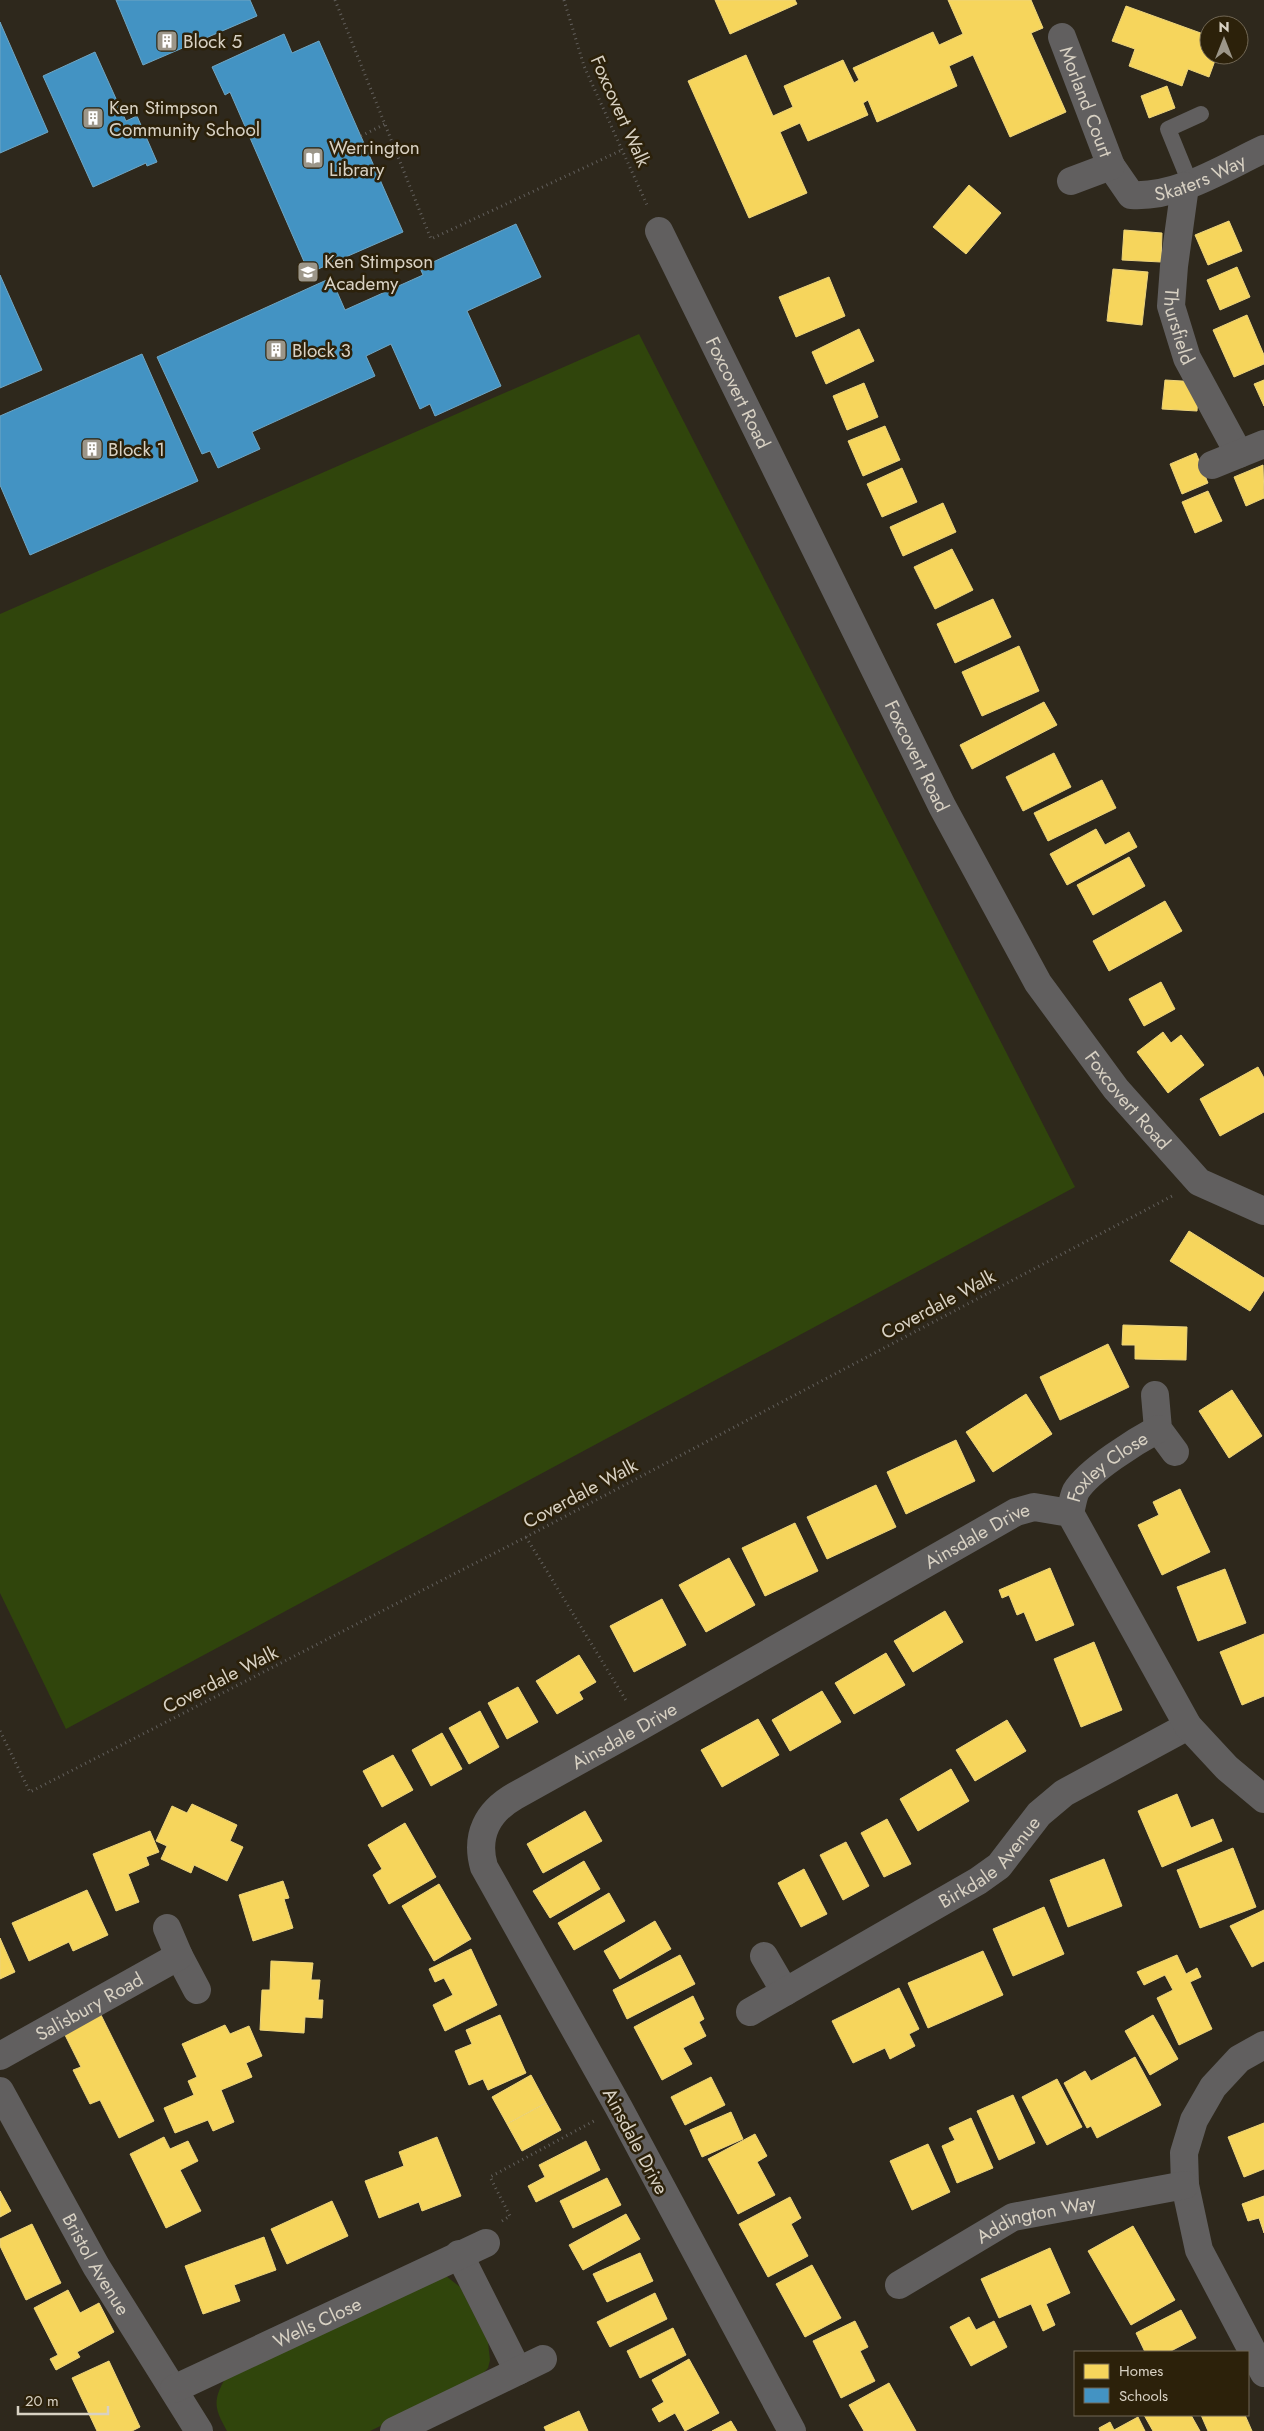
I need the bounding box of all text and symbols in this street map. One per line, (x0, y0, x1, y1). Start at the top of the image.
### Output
north arrow (1199, 15, 1249, 65)
text: N (1218, 17, 1230, 37)
place label: Block 5 (183, 28, 242, 55)
building icon: Block 5 (155, 29, 179, 53)
street label: Morland Court (1053, 42, 1120, 161)
street label: Foxcovert Walk (584, 51, 657, 172)
place label: Ken Stimpson Community School (109, 94, 260, 143)
building icon: Ken Stimpson Community School (81, 106, 105, 130)
place label: Werrington Library (329, 134, 420, 183)
library icon: Werrington Library (301, 146, 325, 170)
street label: Skaters Way (1152, 147, 1251, 208)
place label: Ken Stimpson Academy (324, 248, 433, 297)
school or university icon: Ken Stimpson Academy (296, 260, 320, 284)
street label: Thursfield (1157, 287, 1201, 370)
street label: Foxcovert Road (699, 332, 777, 453)
place label: Block 3 (292, 337, 351, 364)
building icon: Block 3 (264, 338, 288, 362)
place label: Block 1 (108, 436, 165, 463)
building icon: Block 1 (80, 437, 104, 461)
street label: Foxcovert Road (878, 696, 956, 817)
street label: Foxcovert Road (1078, 1045, 1177, 1156)
street label: Coverdale Walk (876, 1263, 1001, 1346)
street label: Foxley Close (1060, 1425, 1153, 1505)
street label: Coverdale Walk (518, 1452, 643, 1535)
street label: Ainsdale Drive (919, 1496, 1033, 1576)
street label: Coverdale Walk (158, 1639, 283, 1720)
street label: Ainsdale Drive (567, 1695, 682, 1776)
street label: Birkdale Avenue (934, 1810, 1047, 1915)
street label: Salisbury Road (31, 1966, 148, 2048)
street label: Ainsdale Drive (596, 2083, 675, 2199)
street label: Addington Way (971, 2189, 1099, 2250)
street label: Bristol Avenue (56, 2208, 136, 2321)
street label: Wells Close (269, 2290, 366, 2355)
legend (1074, 2351, 1249, 2416)
text: Homes (1119, 2360, 1163, 2382)
scale bar (18, 2384, 108, 2416)
text: Schools (1119, 2385, 1168, 2407)
text: 20 m (25, 2390, 59, 2412)

